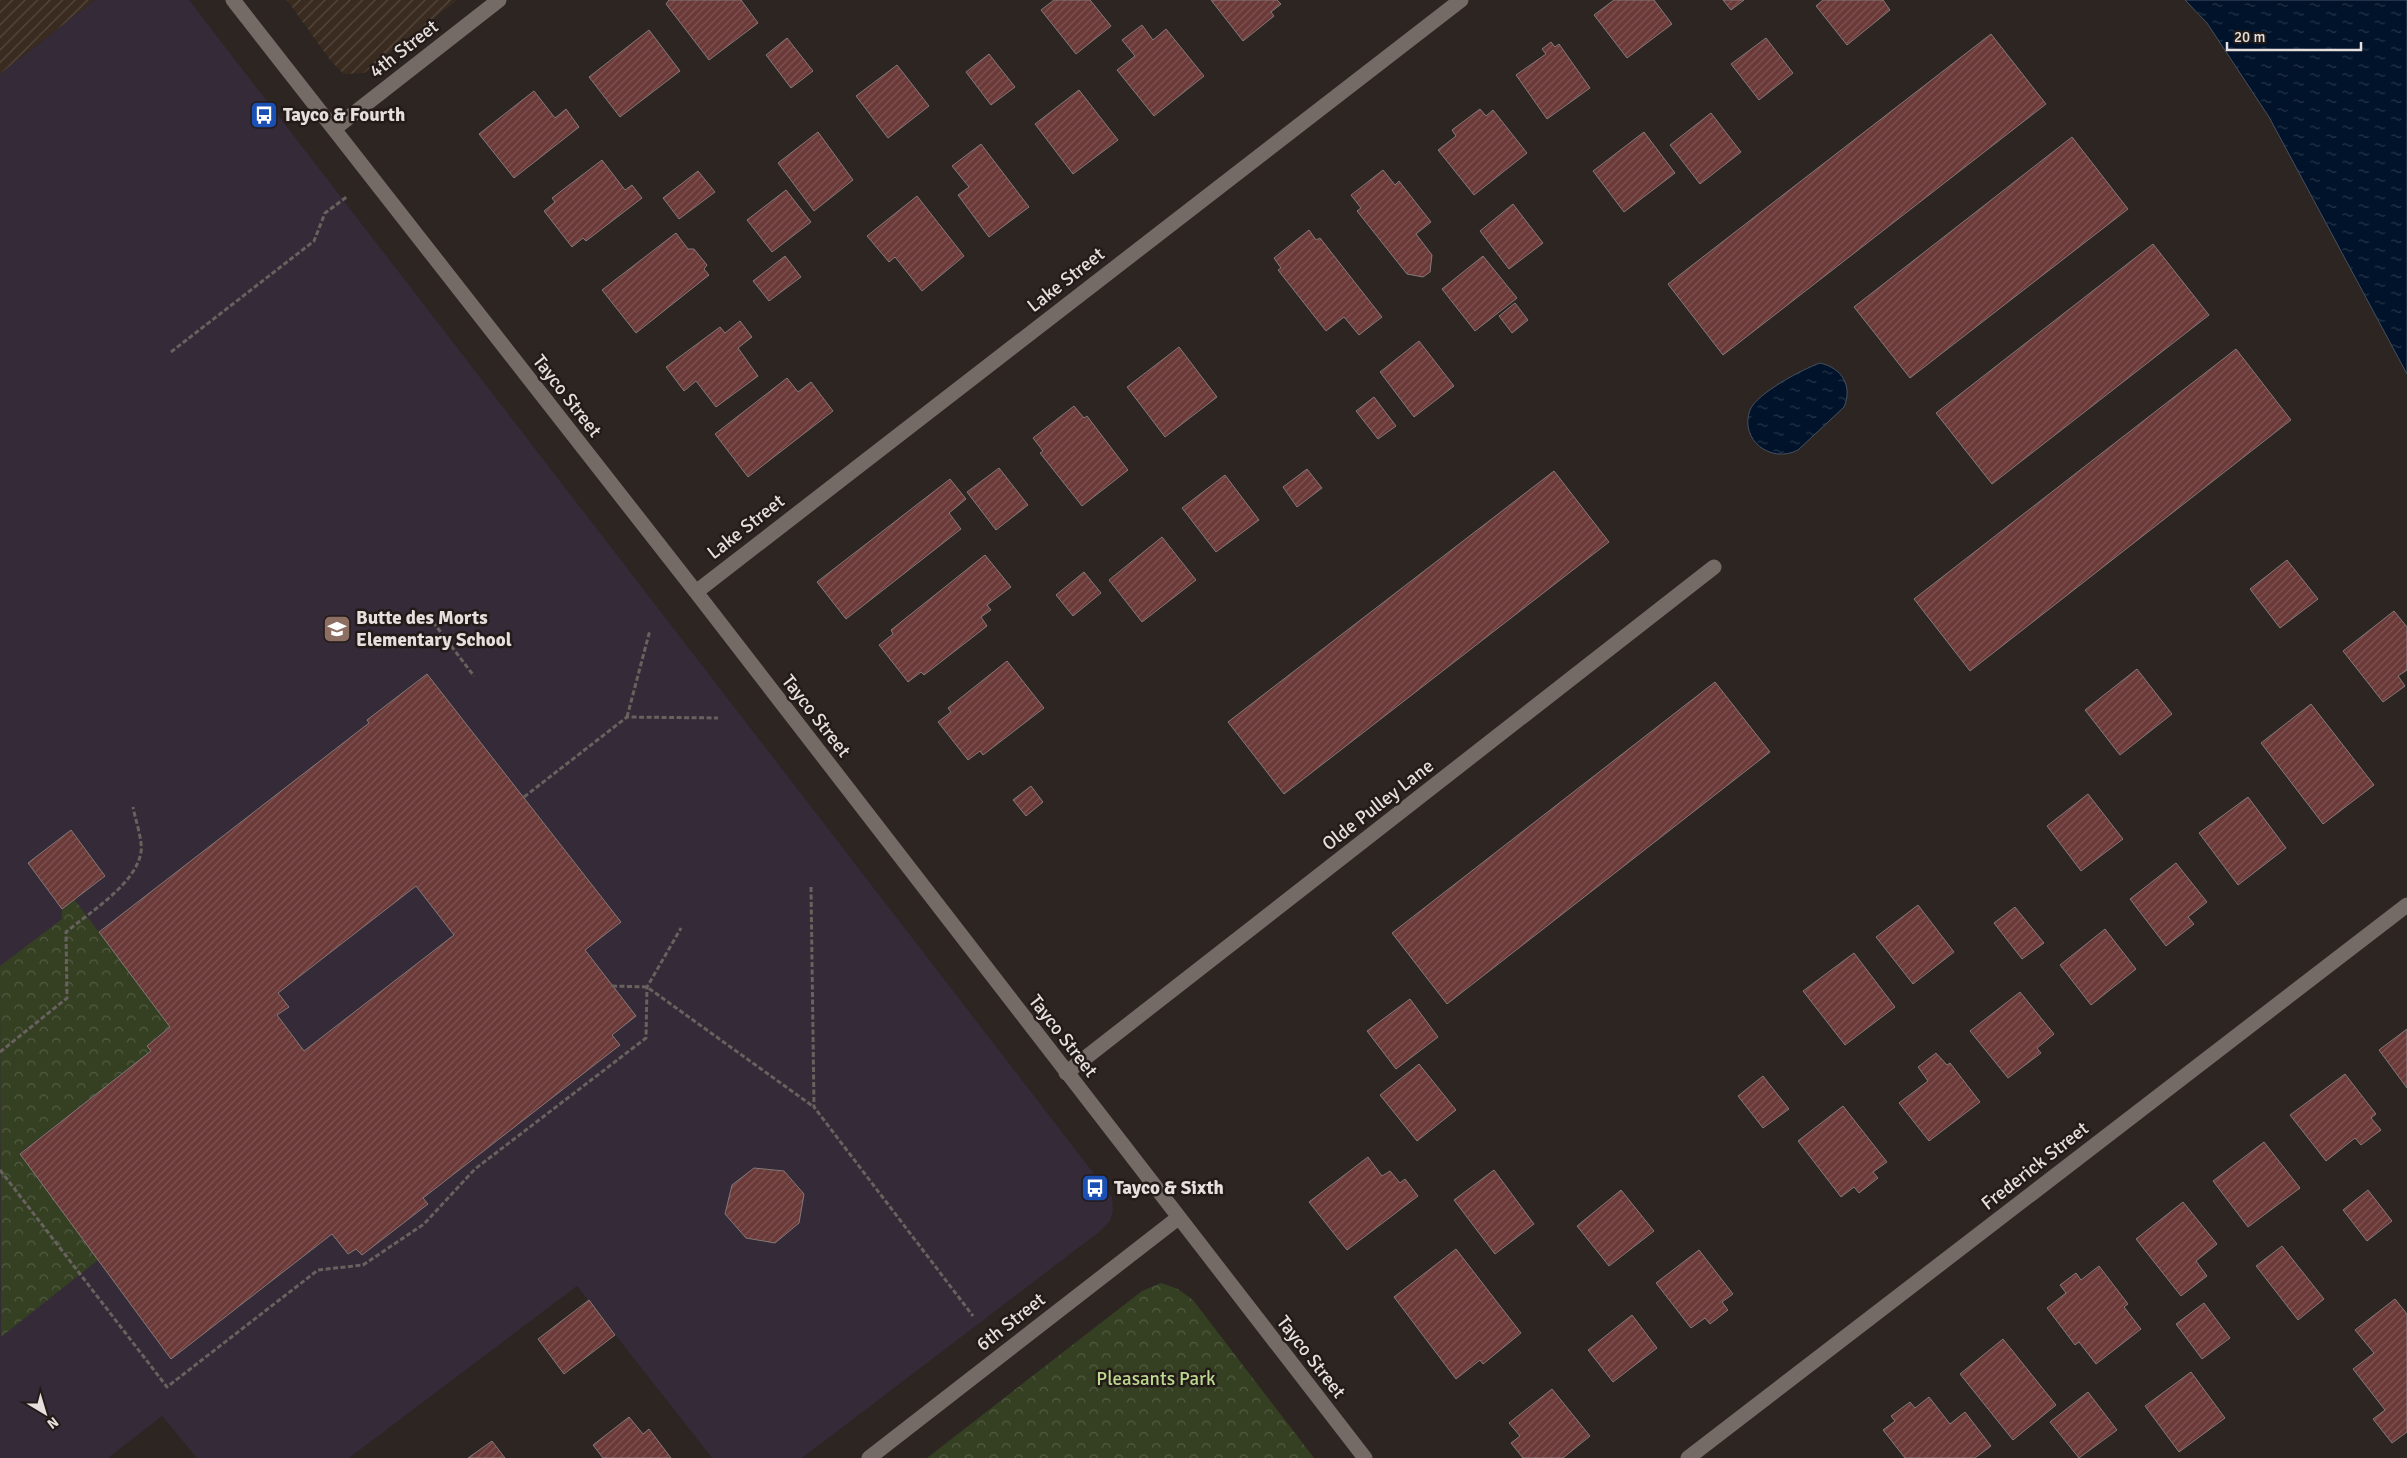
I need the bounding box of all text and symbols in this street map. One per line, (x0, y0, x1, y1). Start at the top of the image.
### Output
street label: 4th Street (365, 14, 444, 83)
scale bar (2227, 20, 2361, 52)
text: 20 m (2234, 28, 2265, 46)
bus stop icon: Tayco & Fourth (249, 100, 279, 130)
place label: Tayco & Fourth (283, 103, 405, 127)
street label: Lake Street (1022, 242, 1110, 318)
street label: Tayco Street (527, 350, 607, 442)
street label: Lake Street (702, 489, 790, 565)
place label: Butte des Morts Elementary School (356, 606, 512, 652)
school or university icon: Butte des Morts Elementary School (322, 614, 352, 644)
street label: Tayco Street (776, 670, 856, 762)
street label: Olde Pulley Lane (1317, 754, 1439, 856)
street label: Tayco Street (1023, 990, 1103, 1082)
street label: Frederick Street (1976, 1116, 2094, 1215)
bus stop icon: Tayco & Sixth (1080, 1173, 1110, 1203)
place label: Tayco & Sixth (1114, 1176, 1224, 1200)
street label: 6th Street (972, 1287, 1051, 1356)
street label: Tayco Street (1271, 1311, 1351, 1403)
park label: Pleasants Park (1096, 1367, 1216, 1391)
north arrow (20, 1388, 70, 1438)
text: N (44, 1413, 62, 1433)

